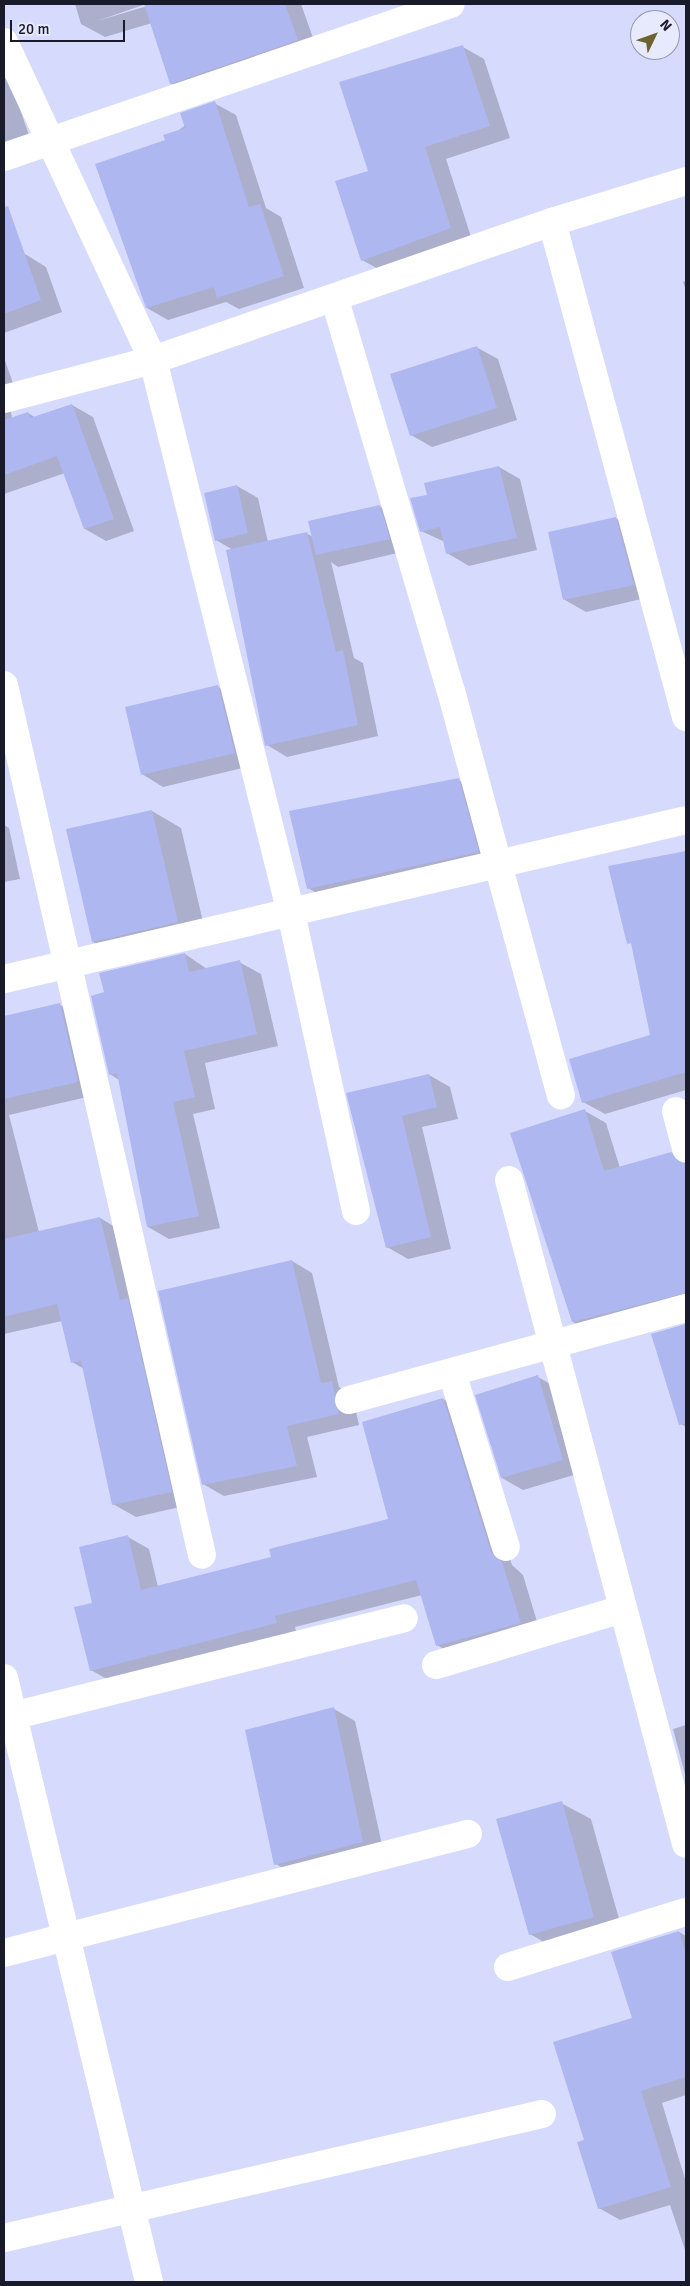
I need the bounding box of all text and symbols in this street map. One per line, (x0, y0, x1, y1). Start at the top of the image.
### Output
scale bar (12, 10, 128, 42)
north arrow (630, 10, 680, 60)
text: N (656, 16, 675, 35)
text: 20 m (18, 20, 49, 38)

